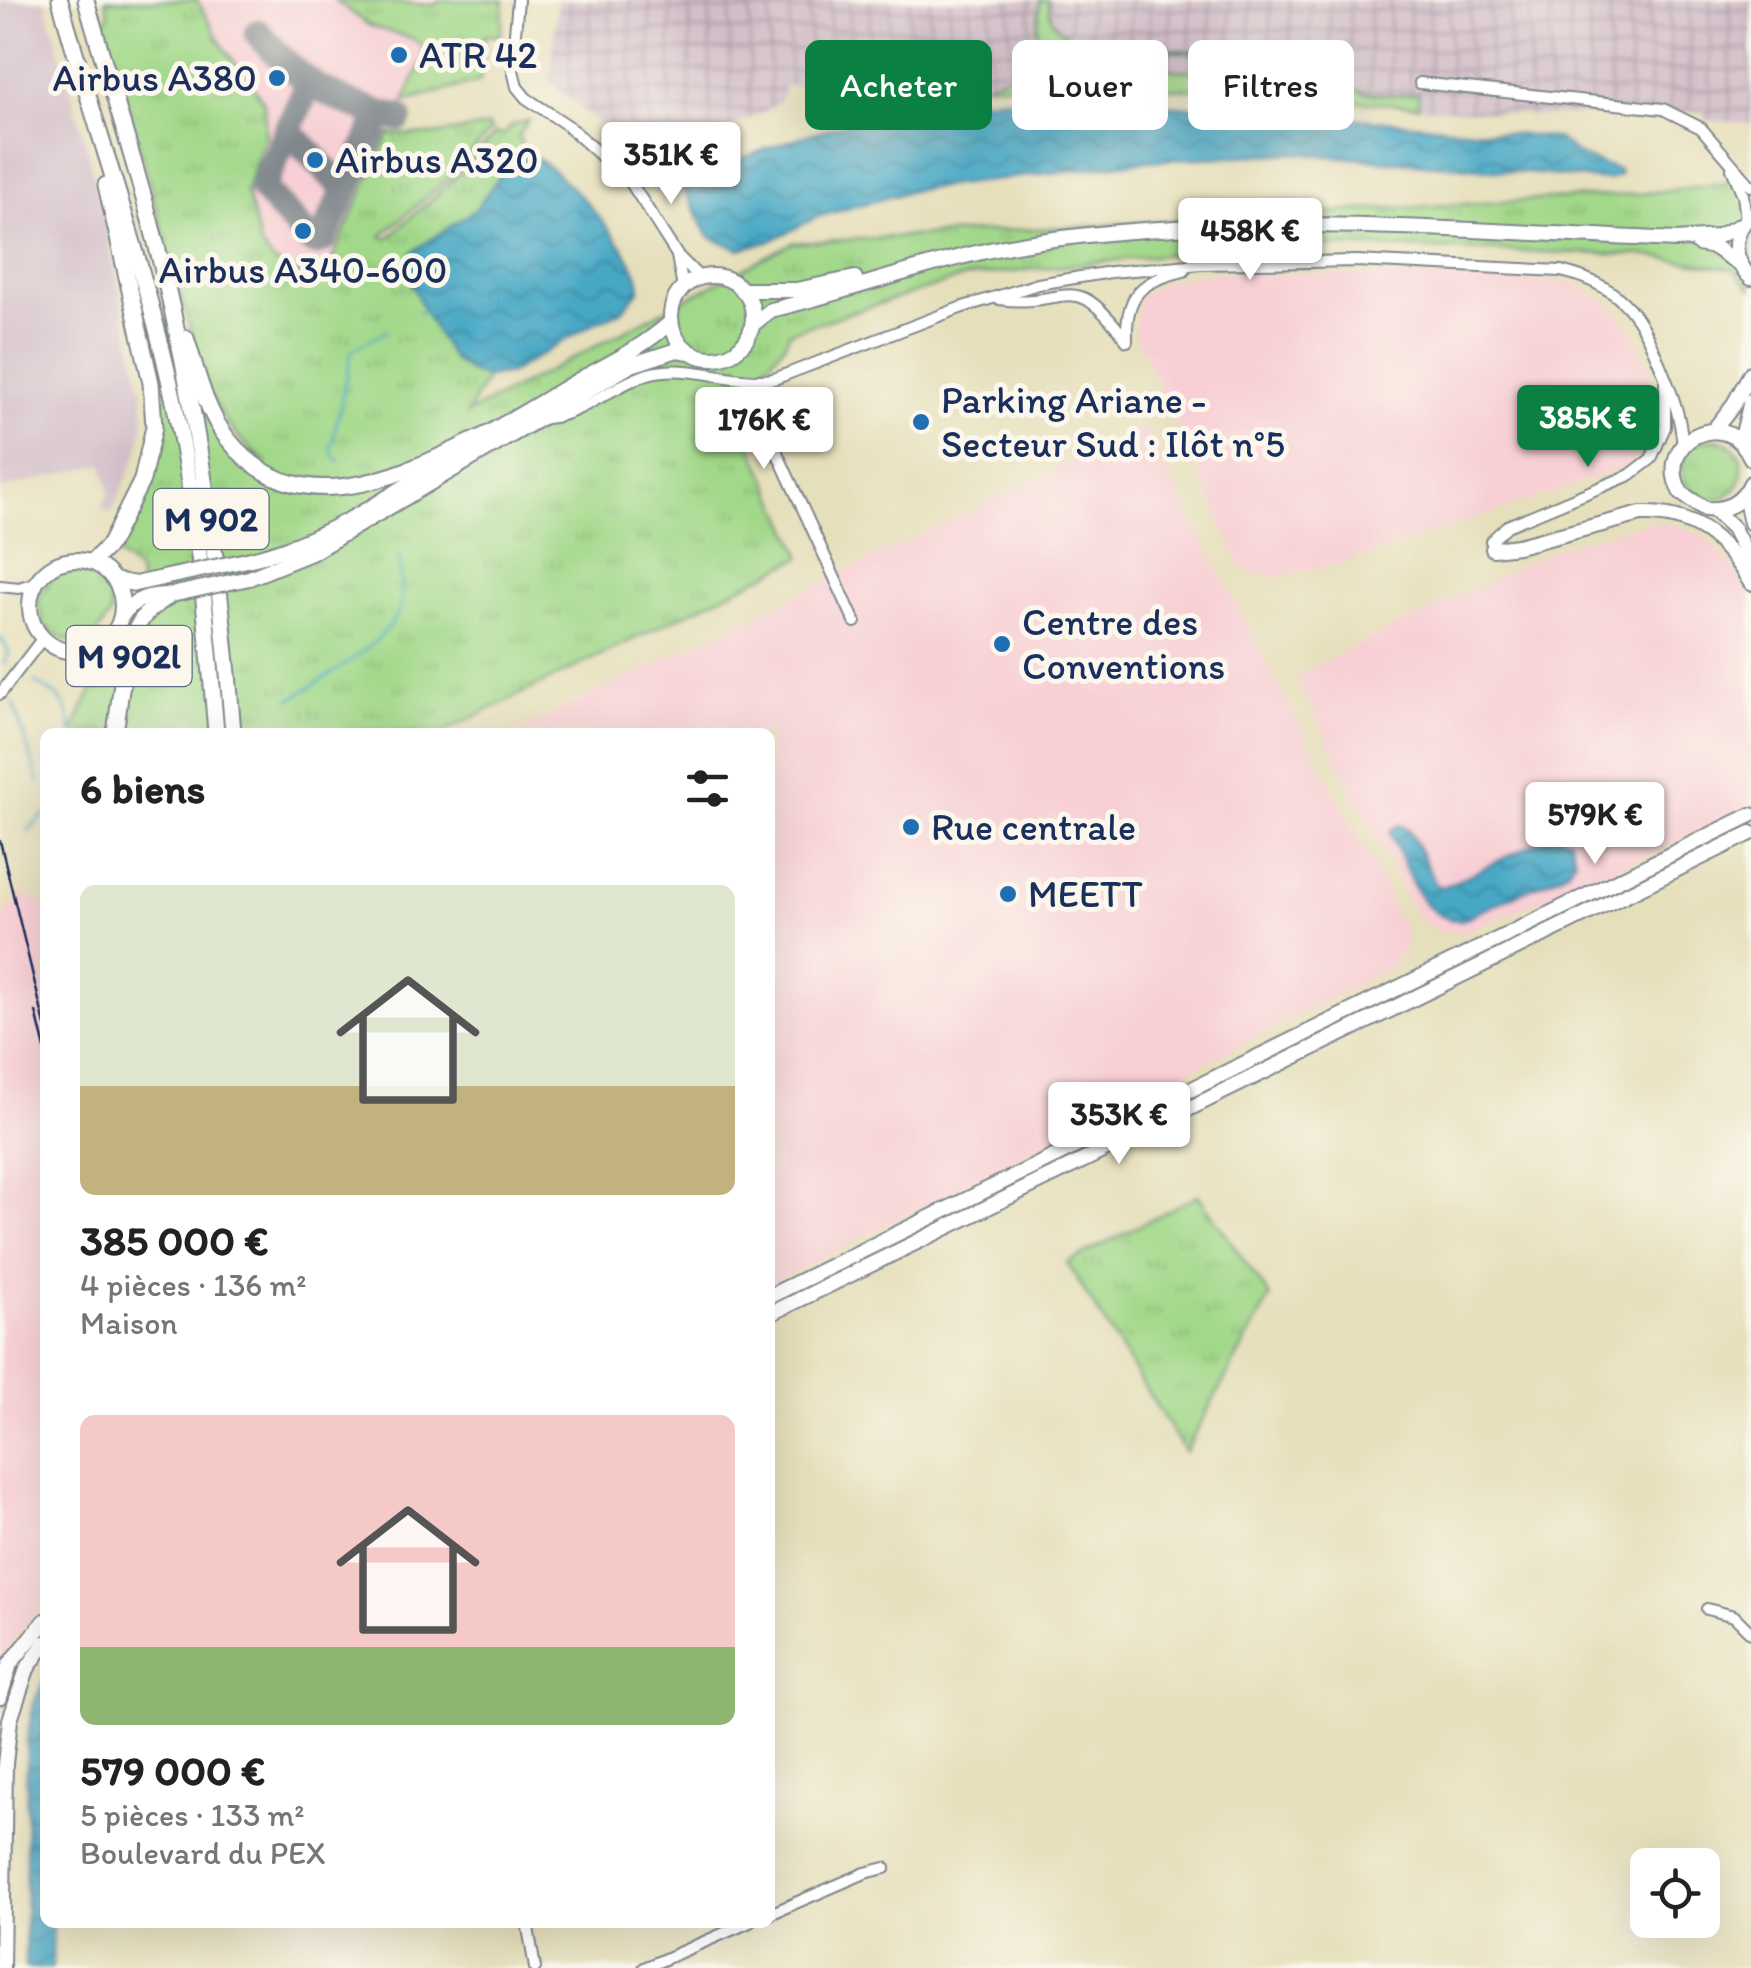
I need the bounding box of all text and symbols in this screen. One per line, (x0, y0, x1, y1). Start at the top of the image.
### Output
place label: ATR 42 (419, 32, 537, 78)
chip: Acheter (805, 40, 992, 130)
chip: Louer (1012, 40, 1168, 130)
chip: Filtres (1188, 40, 1354, 130)
marker: ATR 42 (388, 44, 410, 66)
place label: Airbus A380 (52, 55, 257, 101)
marker: Airbus A380 (266, 67, 288, 89)
pin: 351K € (590, 122, 752, 207)
text: 351K € (623, 135, 719, 173)
place label: Airbus A320 (335, 137, 539, 183)
marker: Airbus A320 (304, 149, 326, 171)
pin: 458K € (1169, 198, 1331, 283)
text: 458K € (1200, 211, 1300, 249)
marker: Airbus A340-600 (292, 220, 314, 242)
place label: Airbus A340-600 (159, 247, 447, 293)
place label: Parking Ariane - Secteur Sud : Ilôt n°5 (941, 377, 1285, 467)
pin: 385K € (1507, 385, 1669, 470)
pin: 176K € (683, 387, 845, 472)
text: 385K € (1539, 398, 1637, 436)
text: 176K € (717, 400, 811, 438)
marker: Parking Ariane - Secteur Sud : Ilôt n°5 (910, 411, 932, 433)
road number: M 902 (154, 489, 268, 549)
place label: Centre des Conventions (1022, 599, 1225, 689)
road number: M 902l (66, 626, 192, 686)
marker: Centre des Conventions (991, 633, 1013, 655)
icon: filters (680, 761, 735, 816)
text: 6 biens (80, 763, 206, 814)
pin: 579K € (1514, 782, 1676, 867)
text: 579K € (1547, 795, 1643, 833)
place label: Rue centrale (931, 804, 1136, 850)
marker: Rue centrale (900, 816, 922, 838)
place label: MEETT (1028, 871, 1143, 917)
marker: MEETT (997, 883, 1019, 905)
icon: home (318, 950, 498, 1130)
pin: 353K € (1038, 1082, 1200, 1167)
text: 353K € (1070, 1095, 1168, 1133)
text: 385 000 € (80, 1215, 268, 1266)
text: 4 pièces · 136 m² (80, 1266, 306, 1304)
text: Maison (80, 1304, 178, 1342)
icon: home (318, 1480, 498, 1660)
text: 579 000 € (80, 1745, 265, 1796)
text: 5 pièces · 133 m² (80, 1796, 304, 1834)
text: Boulevard du PEX (80, 1834, 325, 1872)
map controls (1630, 1848, 1720, 1938)
button: locate (1630, 1848, 1720, 1938)

